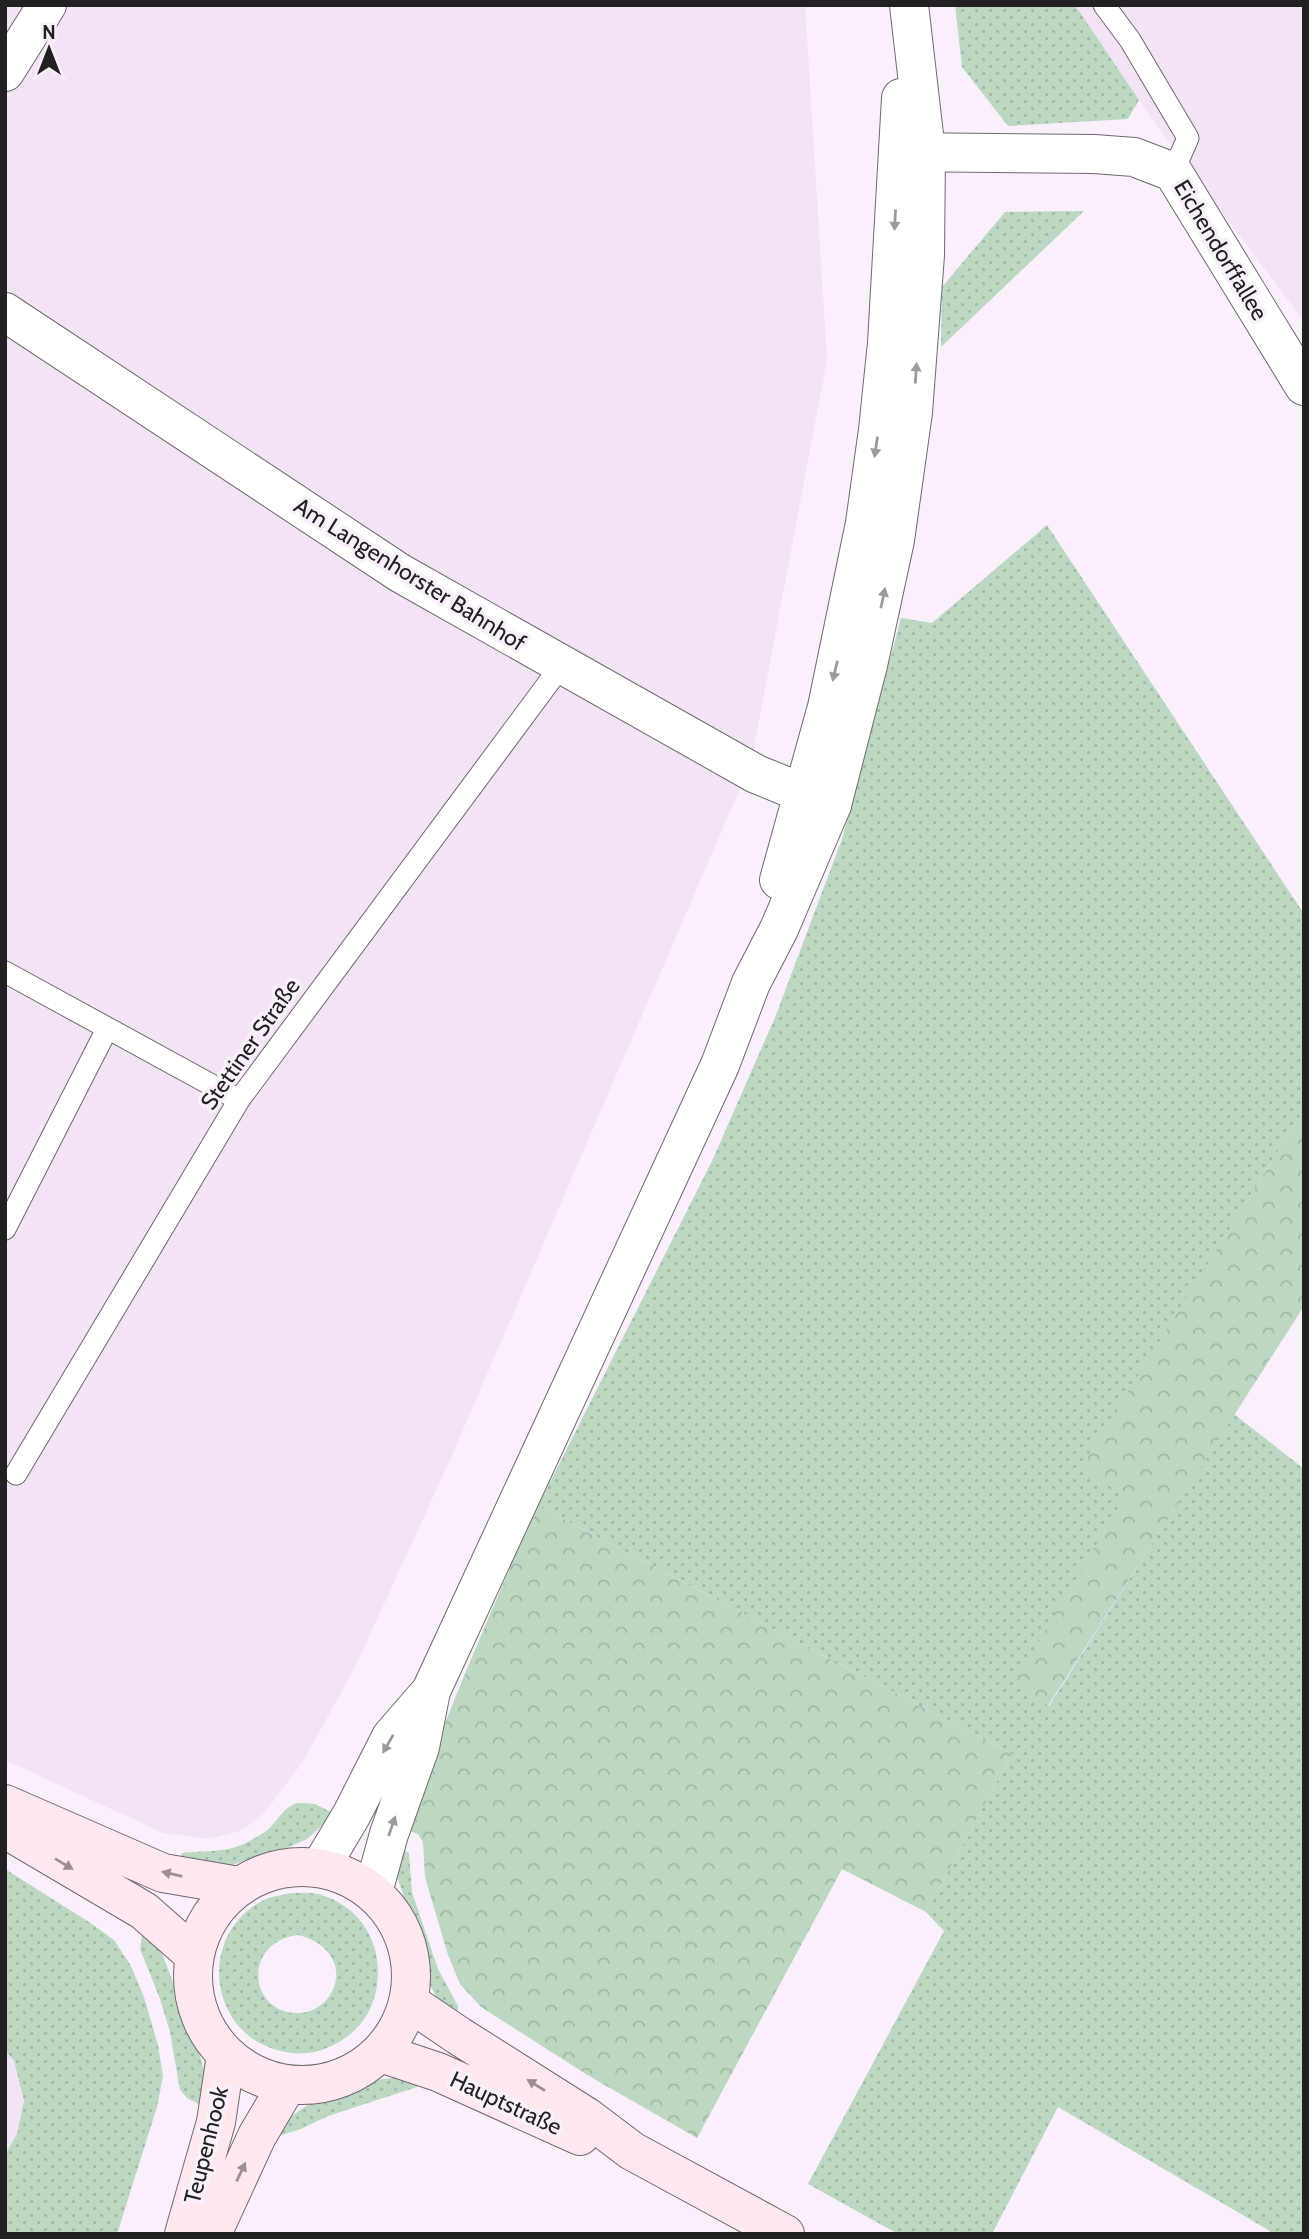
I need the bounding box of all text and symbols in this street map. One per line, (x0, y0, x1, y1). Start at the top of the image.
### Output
north arrow (14, 14, 84, 84)
text: N (42, 21, 56, 44)
street label: Eichendorffallee (1168, 175, 1274, 325)
one-way arrow (889, 209, 900, 231)
one-way arrow (911, 362, 922, 384)
one-way arrow (870, 436, 881, 458)
street label: Am Langenhorster Bahnhof (289, 491, 531, 657)
one-way arrow (877, 587, 888, 609)
one-way arrow (829, 660, 840, 682)
street label: Stettiner Straße (194, 973, 306, 1115)
one-way arrow (382, 1734, 394, 1753)
one-way arrow (387, 1816, 398, 1837)
one-way arrow (54, 1857, 73, 1870)
one-way arrow (161, 1868, 183, 1879)
street label: Hauptstraße (446, 2065, 566, 2141)
one-way arrow (526, 2078, 545, 2091)
street label: Teupenhook (178, 2083, 234, 2207)
one-way arrow (235, 2162, 247, 2182)

